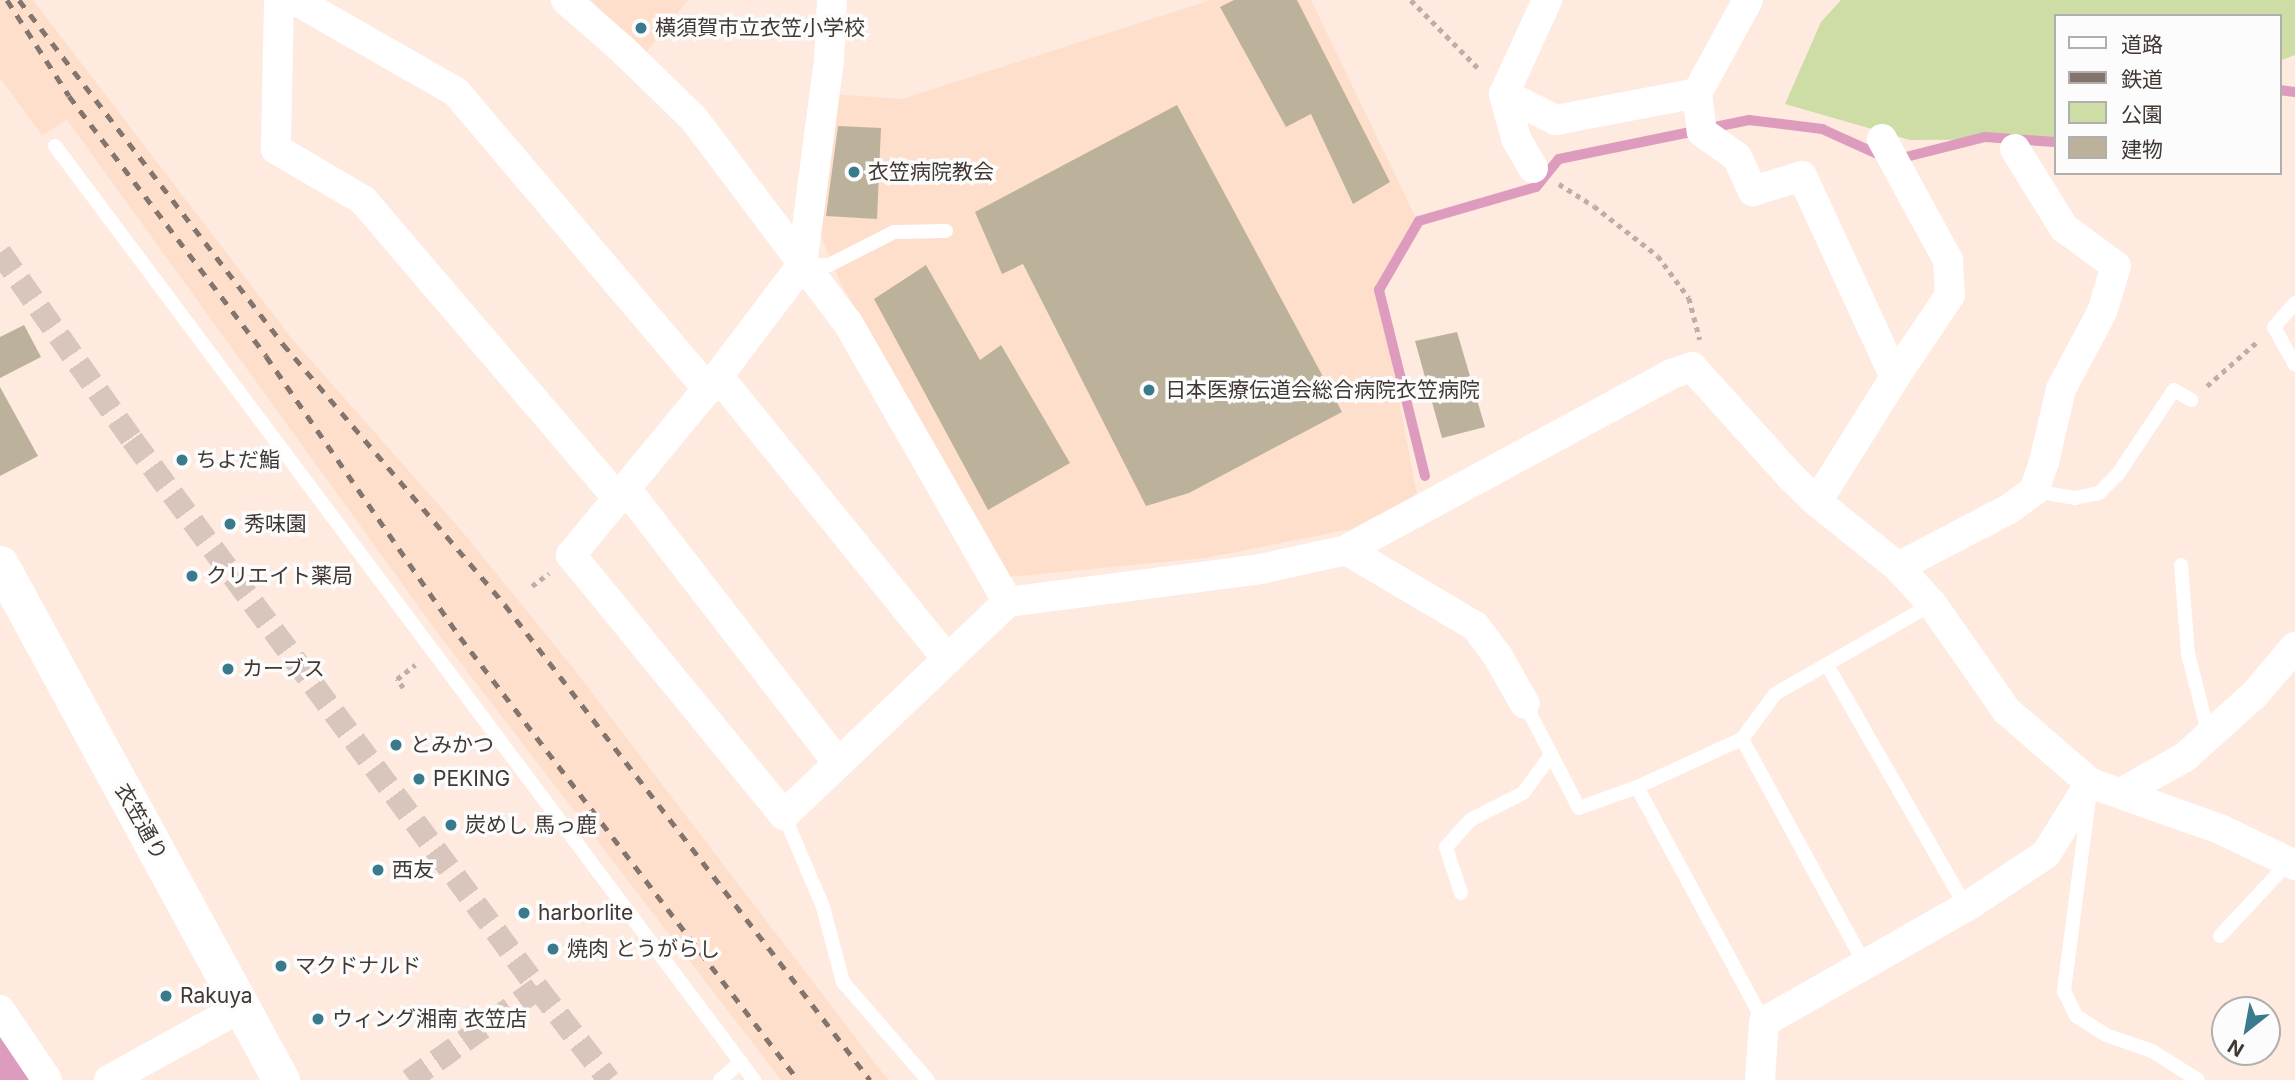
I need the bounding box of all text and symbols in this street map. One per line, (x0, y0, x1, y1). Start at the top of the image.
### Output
legend (2054, 14, 2281, 175)
place label: 横須賀市立衣笠小学校 (655, 15, 865, 41)
marker: 横須賀市立衣笠小学校 (633, 20, 649, 36)
text: 道路 (2121, 32, 2163, 57)
text: 鉄道 (2121, 67, 2163, 92)
text: 公園 (2121, 102, 2163, 127)
text: 建物 (2121, 137, 2163, 162)
place label: 衣笠病院教会 (868, 159, 994, 185)
marker: 衣笠病院教会 (846, 164, 862, 180)
place label: 日本医療伝道会総合病院衣笠病院 (1165, 377, 1480, 403)
marker: 日本医療伝道会総合病院衣笠病院 (1139, 380, 1159, 400)
place label: ちよだ鮨 (196, 447, 280, 473)
marker: ちよだ鮨 (174, 452, 190, 468)
place label: 秀味園 (244, 511, 307, 537)
marker: 秀味園 (222, 516, 238, 532)
place label: クリエイト薬局 (206, 563, 353, 589)
marker: クリエイト薬局 (184, 568, 200, 584)
place label: カーブス (242, 656, 326, 682)
marker: カーブス (220, 661, 236, 677)
place label: とみかつ (410, 732, 494, 758)
marker: とみかつ (388, 737, 404, 753)
place label: PEKING (433, 766, 510, 792)
marker: PEKING (411, 771, 427, 787)
street label: 衣笠通り (110, 779, 172, 865)
place label: 炭めし 馬っ鹿 (465, 812, 597, 838)
marker: 炭めし 馬っ鹿 (443, 817, 459, 833)
place label: 西友 (392, 857, 434, 883)
marker: 西友 (370, 862, 386, 878)
place label: harborlite (538, 900, 633, 926)
marker: harborlite (516, 905, 532, 921)
place label: 焼肉 とうがらし (567, 936, 720, 962)
marker: 焼肉 とうがらし (545, 941, 561, 957)
place label: マクドナルド (295, 953, 421, 979)
marker: マクドナルド (273, 958, 289, 974)
place label: Rakuya (180, 983, 253, 1009)
marker: Rakuya (158, 988, 174, 1004)
north arrow (2211, 996, 2281, 1066)
place label: ウィング湘南 衣笠店 (332, 1006, 527, 1032)
marker: ウィング湘南 衣笠店 (310, 1011, 326, 1027)
text: N (2224, 1034, 2248, 1061)

